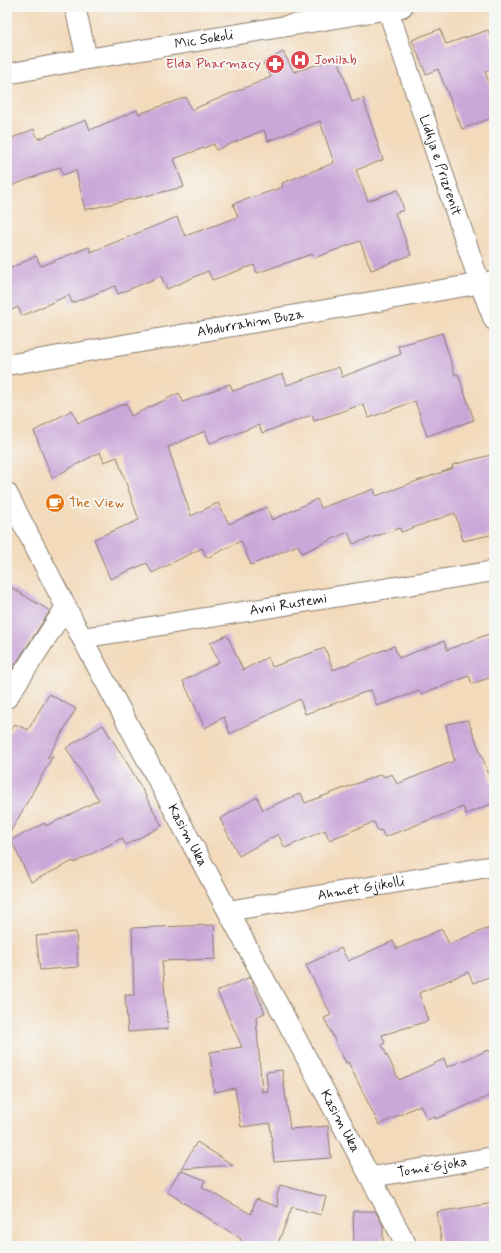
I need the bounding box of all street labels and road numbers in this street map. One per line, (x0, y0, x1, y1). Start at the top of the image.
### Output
street label: Mic Sokoli (173, 26, 235, 53)
street label: Lidhja e Prizrenit (415, 112, 466, 219)
street label: Abdurrahim Buza (196, 305, 306, 341)
street label: Avni Rustemi (248, 589, 328, 620)
street label: Kasim Uka (163, 801, 212, 870)
street label: Ahmet Gjikolli (316, 872, 406, 905)
street label: Kasim Uka (316, 1087, 364, 1156)
street label: Tomë Gjoka (396, 1153, 468, 1182)

